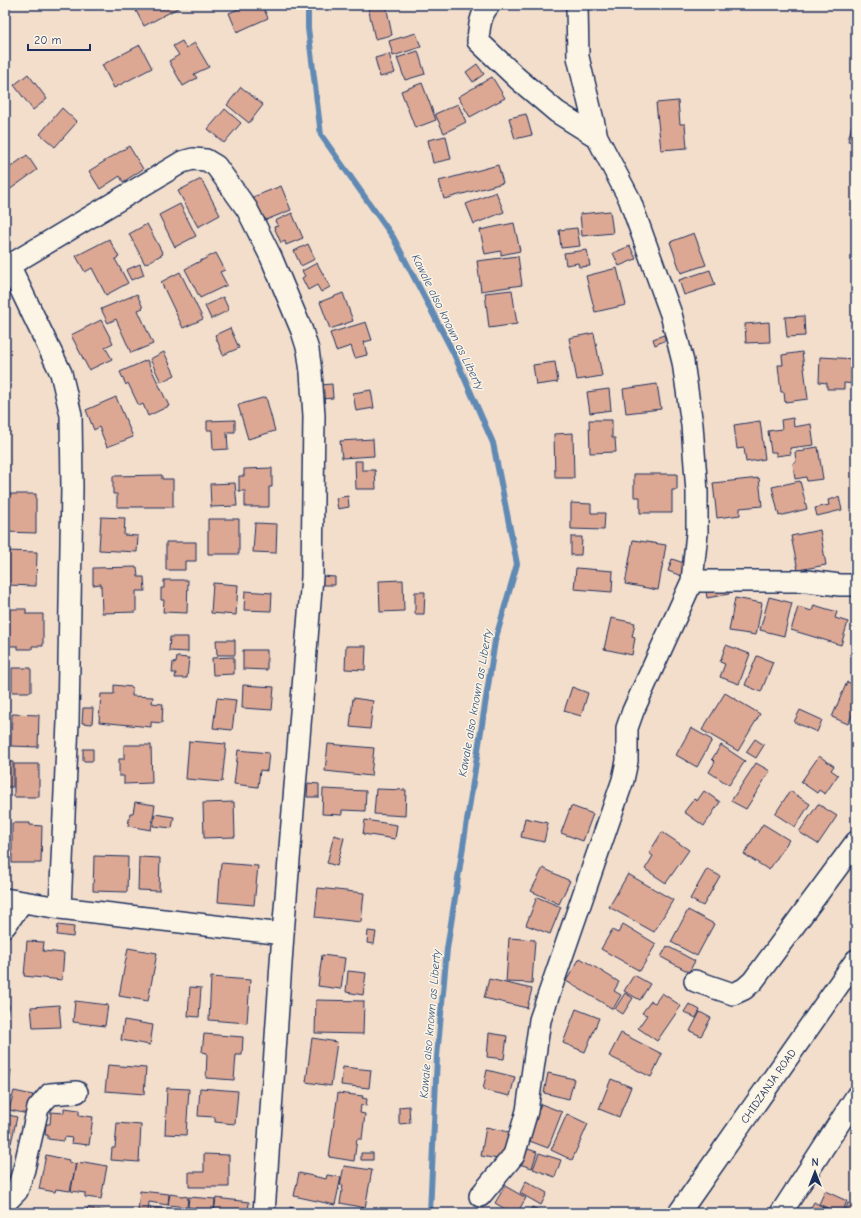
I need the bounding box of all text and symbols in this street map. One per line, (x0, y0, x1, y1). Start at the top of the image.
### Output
scale bar (28, 26, 90, 52)
text: 20 m (34, 33, 62, 47)
water label: Kawale also known as Liberty (409, 252, 487, 393)
water label: Kawale also known as Liberty (455, 627, 495, 778)
water label: Kawale also known as Liberty (417, 948, 444, 1099)
street label: CHIDZANJA ROAD (738, 1047, 799, 1126)
north arrow (795, 1152, 835, 1192)
text: N (811, 1156, 819, 1169)

